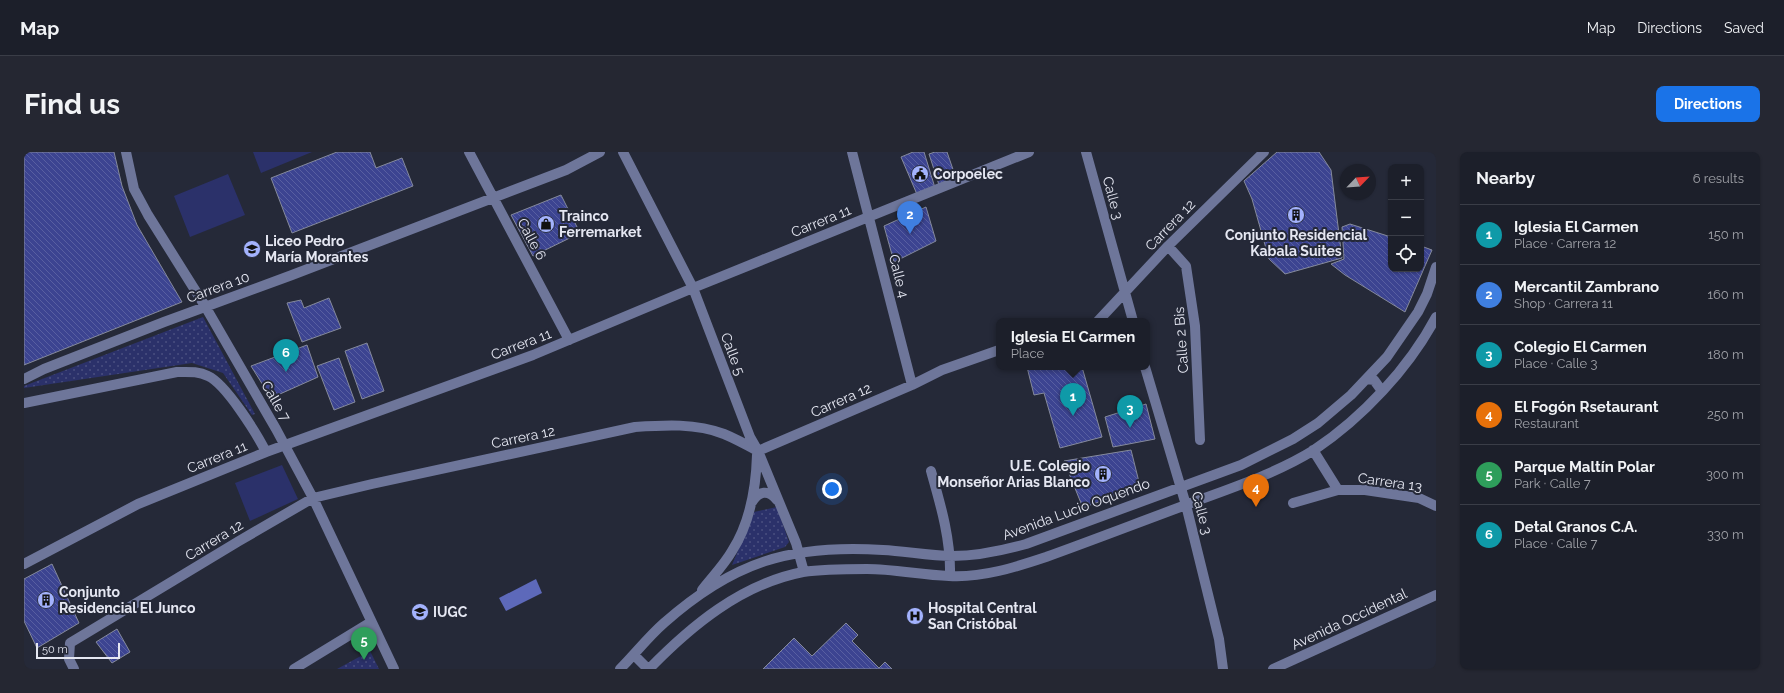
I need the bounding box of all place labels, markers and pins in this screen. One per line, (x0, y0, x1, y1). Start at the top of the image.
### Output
public building icon: Corpoelec (910, 164, 930, 184)
place label: Corpoelec (933, 166, 1003, 182)
pin: 2 (897, 201, 923, 234)
building icon: Conjunto Residencial Kabala Suites (1286, 205, 1306, 225)
place label: Trainco Ferremarket (559, 208, 642, 240)
shop icon: Trainco Ferremarket (536, 214, 556, 234)
place label: Conjunto Residencial Kabala Suites (1225, 227, 1368, 259)
place label: Liceo Pedro María Morantes (265, 233, 368, 265)
school or university icon: Liceo Pedro María Morantes (242, 239, 262, 259)
pin: 6 (273, 339, 299, 372)
pin: 1 (1060, 383, 1086, 416)
pin: 3 (1117, 395, 1143, 428)
place label: U.E. Colegio Monseñor Arias Blanco (937, 458, 1091, 490)
building icon: U.E. Colegio Monseñor Arias Blanco (1093, 464, 1113, 484)
pin: 4 (1243, 474, 1269, 507)
place label: Conjunto Residencial El Junco (59, 584, 196, 616)
building icon: Conjunto Residencial El Junco (36, 590, 56, 610)
place label: Hospital Central San Cristóbal (928, 600, 1037, 632)
school or university icon: IUGC (410, 602, 430, 622)
place label: IUGC (433, 604, 468, 620)
hospital icon: Hospital Central San Cristóbal (905, 606, 925, 626)
pin: 5 (351, 627, 377, 660)

